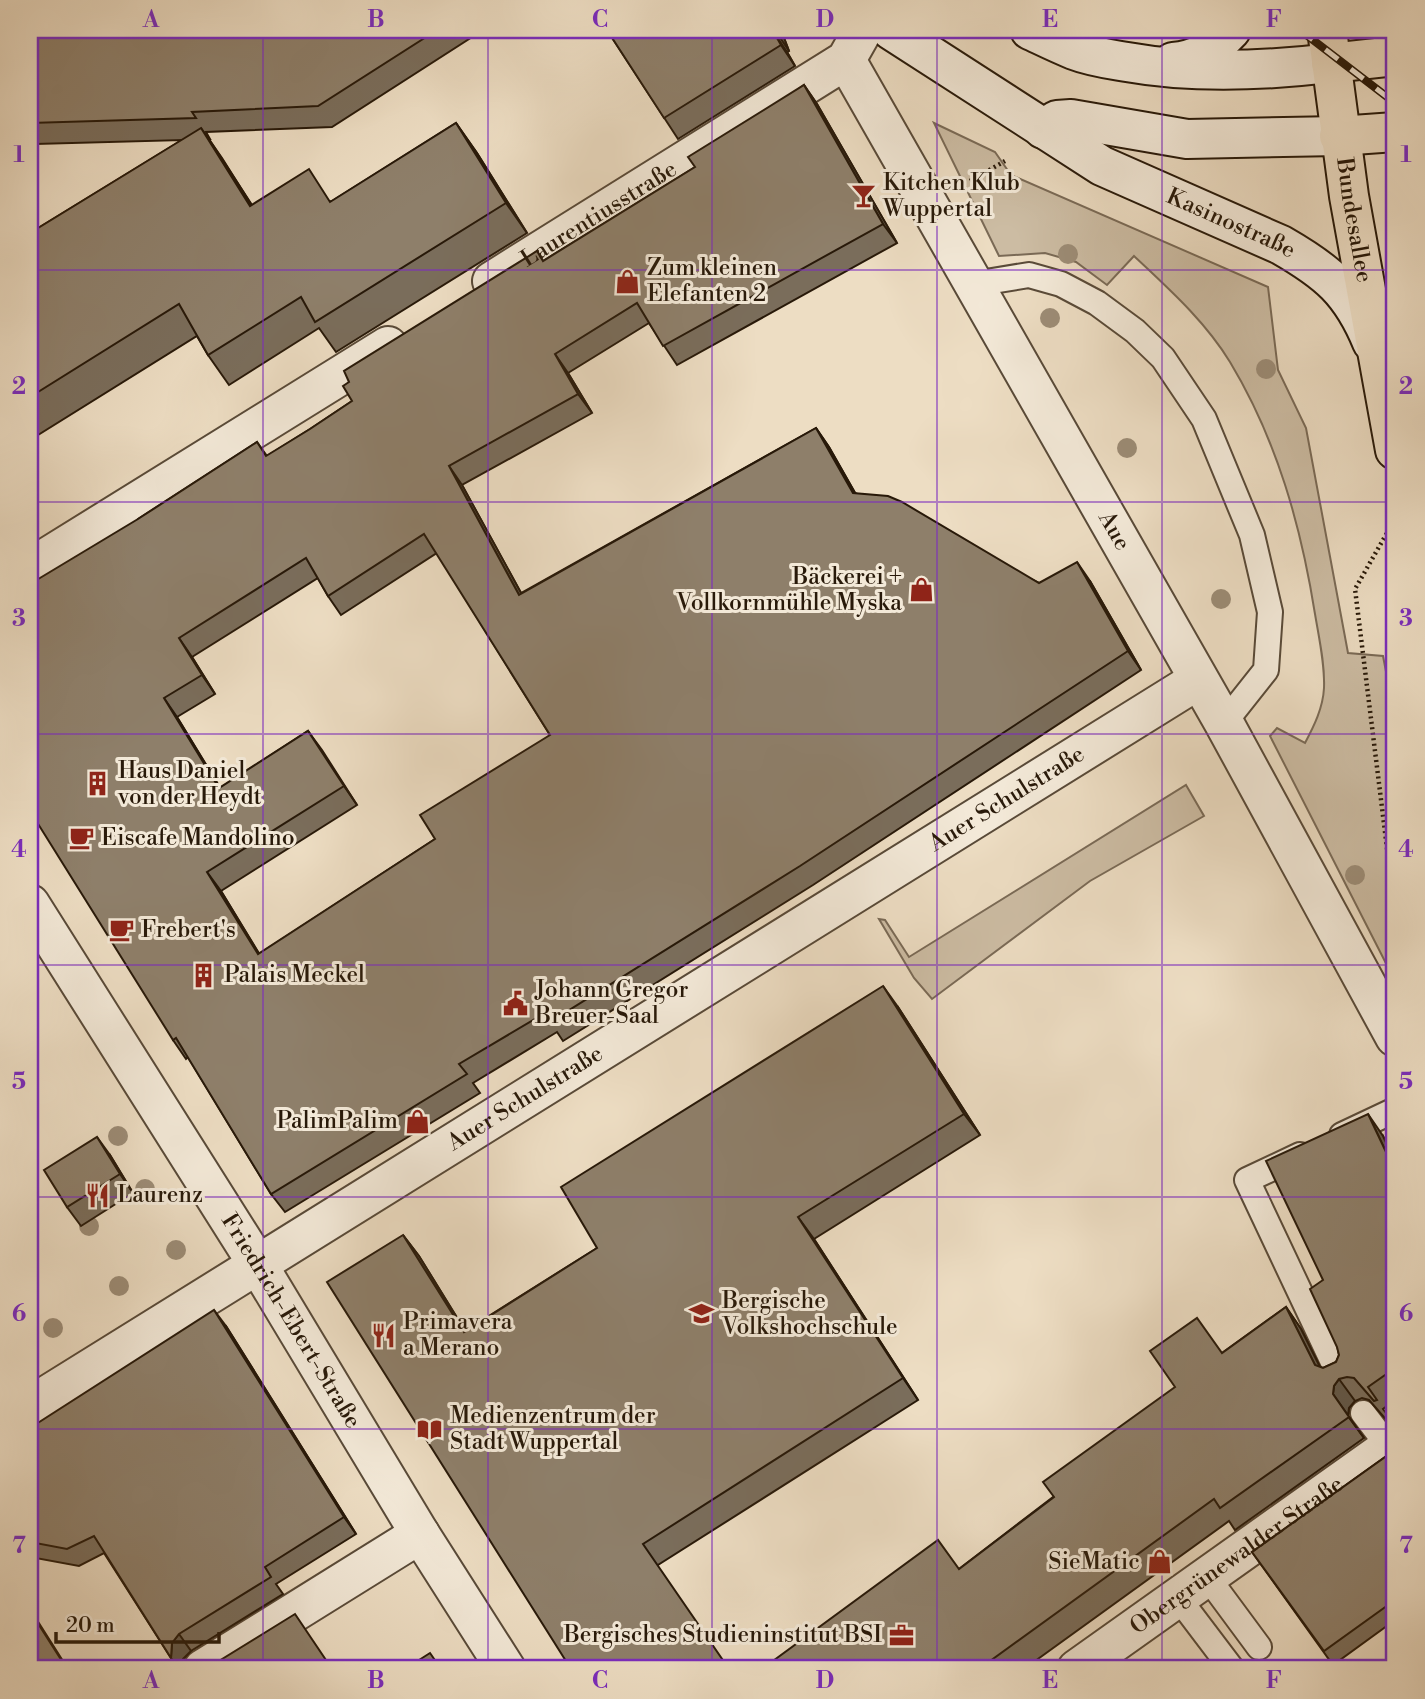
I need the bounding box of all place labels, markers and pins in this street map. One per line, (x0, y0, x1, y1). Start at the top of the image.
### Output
place label: Kitchen Klub Wuppertal (882, 169, 1020, 223)
bar icon: Kitchen Klub Wuppertal (849, 182, 877, 210)
place label: Zum kleinen Elefanten 2 (647, 254, 777, 308)
shop icon: Zum kleinen Elefanten 2 (613, 267, 641, 295)
place label: Bäckerei + Vollkornmühle Myska (675, 563, 902, 617)
shop icon: Bäckerei + Vollkornmühle Myska (908, 576, 936, 604)
place label: Haus Daniel von der Heydt (117, 757, 262, 811)
building icon: Haus Daniel von der Heydt (84, 770, 112, 798)
cafe icon: Eiscafe Mandolino (67, 824, 95, 852)
place label: Eiscafe Mandolino (101, 824, 295, 852)
cafe icon: Frebert's (107, 916, 135, 944)
place label: Frebert's (141, 916, 236, 944)
building icon: Palais Meckel (190, 961, 218, 989)
place label: Palais Meckel (224, 961, 365, 989)
place label: Johann Gregor Breuer-Saal (534, 976, 688, 1030)
public building icon: Johann Gregor Breuer-Saal (501, 989, 529, 1017)
place label: PalimPalim (277, 1107, 398, 1135)
shop icon: PalimPalim (404, 1107, 432, 1135)
restaurant icon: Laurenz (83, 1181, 111, 1209)
place label: Laurenz (117, 1181, 203, 1209)
place label: Bergische Volkshochschule (721, 1287, 898, 1341)
school or university icon: Bergische Volkshochschule (688, 1300, 716, 1328)
place label: Primavera a Merano (403, 1308, 513, 1362)
restaurant icon: Primavera a Merano (369, 1321, 397, 1349)
place label: Medienzentrum der Stadt Wuppertal (450, 1402, 656, 1456)
library icon: Medienzentrum der Stadt Wuppertal (416, 1415, 444, 1443)
place label: SieMatic (1048, 1548, 1140, 1576)
shop icon: SieMatic (1146, 1548, 1174, 1576)
place label: Bergisches Studieninstitut BSI (563, 1621, 882, 1649)
office icon: Bergisches Studieninstitut BSI (888, 1621, 916, 1649)

